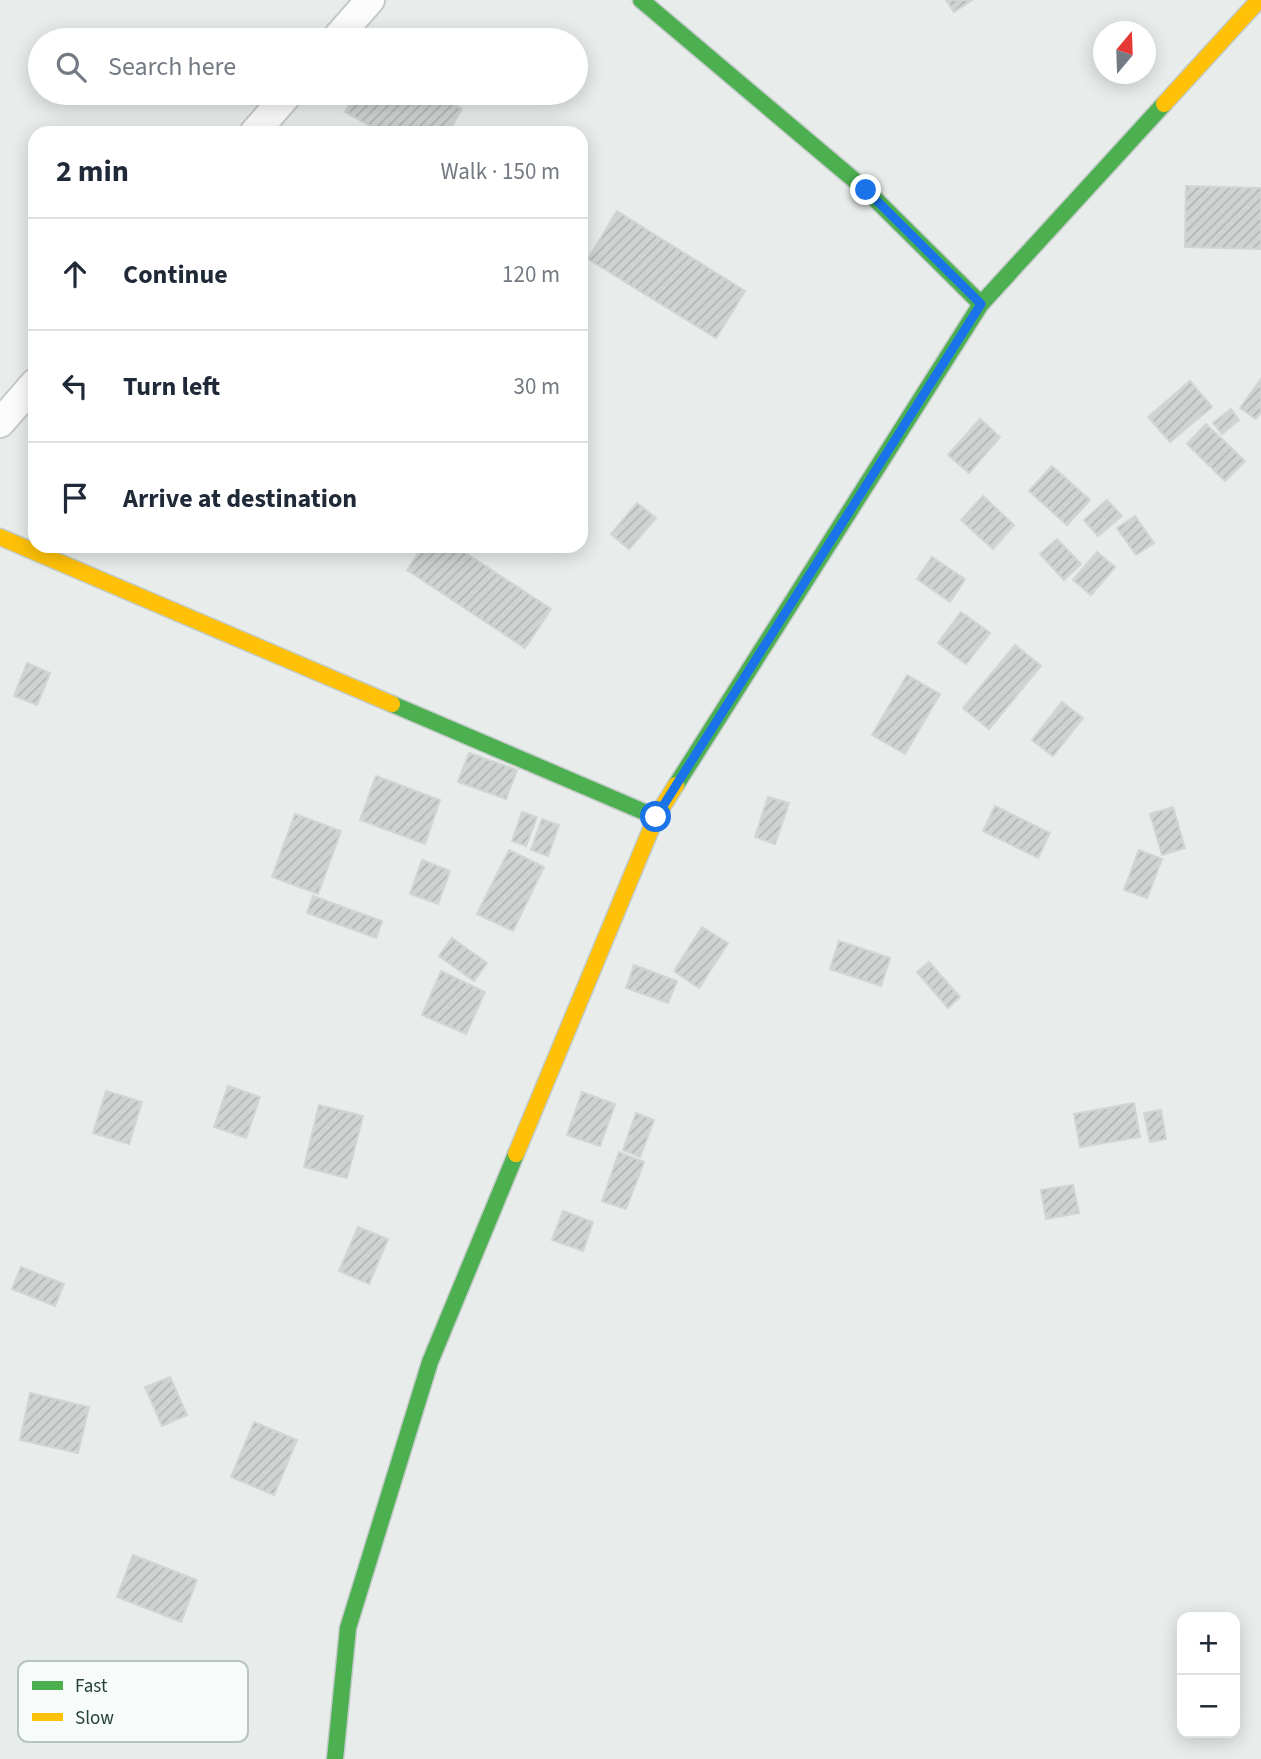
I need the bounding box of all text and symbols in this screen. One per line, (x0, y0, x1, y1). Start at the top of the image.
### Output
north arrow (1093, 21, 1156, 84)
search box (28, 28, 588, 105)
icon: search (52, 48, 90, 86)
text: Search here (108, 48, 236, 85)
text: 2 min (56, 150, 129, 193)
text: Walk · 150 m (441, 155, 560, 188)
route end (850, 174, 881, 205)
icon: ahead (56, 255, 94, 293)
text: Continue (123, 256, 228, 293)
text: 120 m (502, 258, 560, 291)
icon: left (56, 367, 94, 405)
text: Turn left (123, 368, 220, 405)
text: 30 m (513, 370, 560, 403)
icon: arrive (56, 479, 94, 517)
text: Arrive at destination (123, 480, 357, 517)
route start (640, 801, 671, 832)
map controls (1177, 1612, 1240, 1738)
button: + (1177, 1612, 1240, 1675)
legend (18, 1661, 248, 1742)
text: Fast (75, 1673, 108, 1700)
button: − (1177, 1675, 1240, 1738)
text: Slow (75, 1705, 114, 1732)

